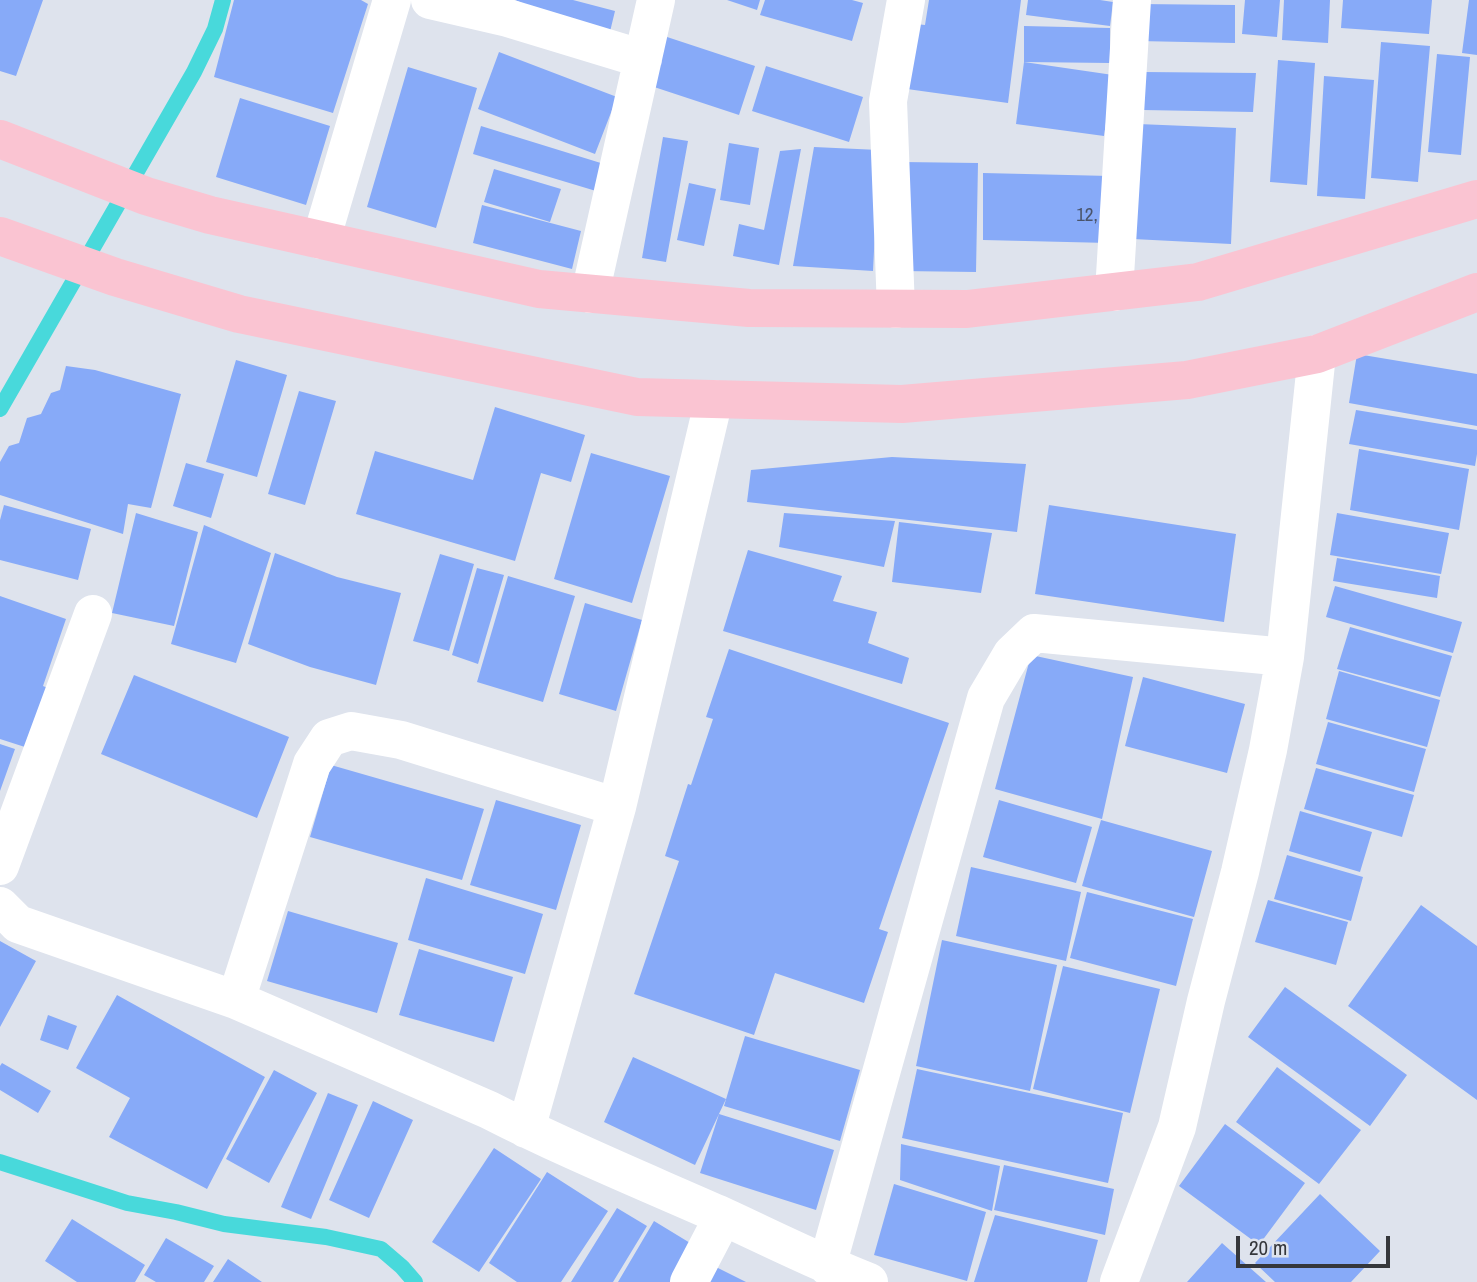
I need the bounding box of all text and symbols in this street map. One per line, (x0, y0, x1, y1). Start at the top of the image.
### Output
house number: 12, (1076, 205, 1098, 227)
scale bar (1239, 1222, 1393, 1266)
text: 20 m (1249, 1233, 1287, 1262)

